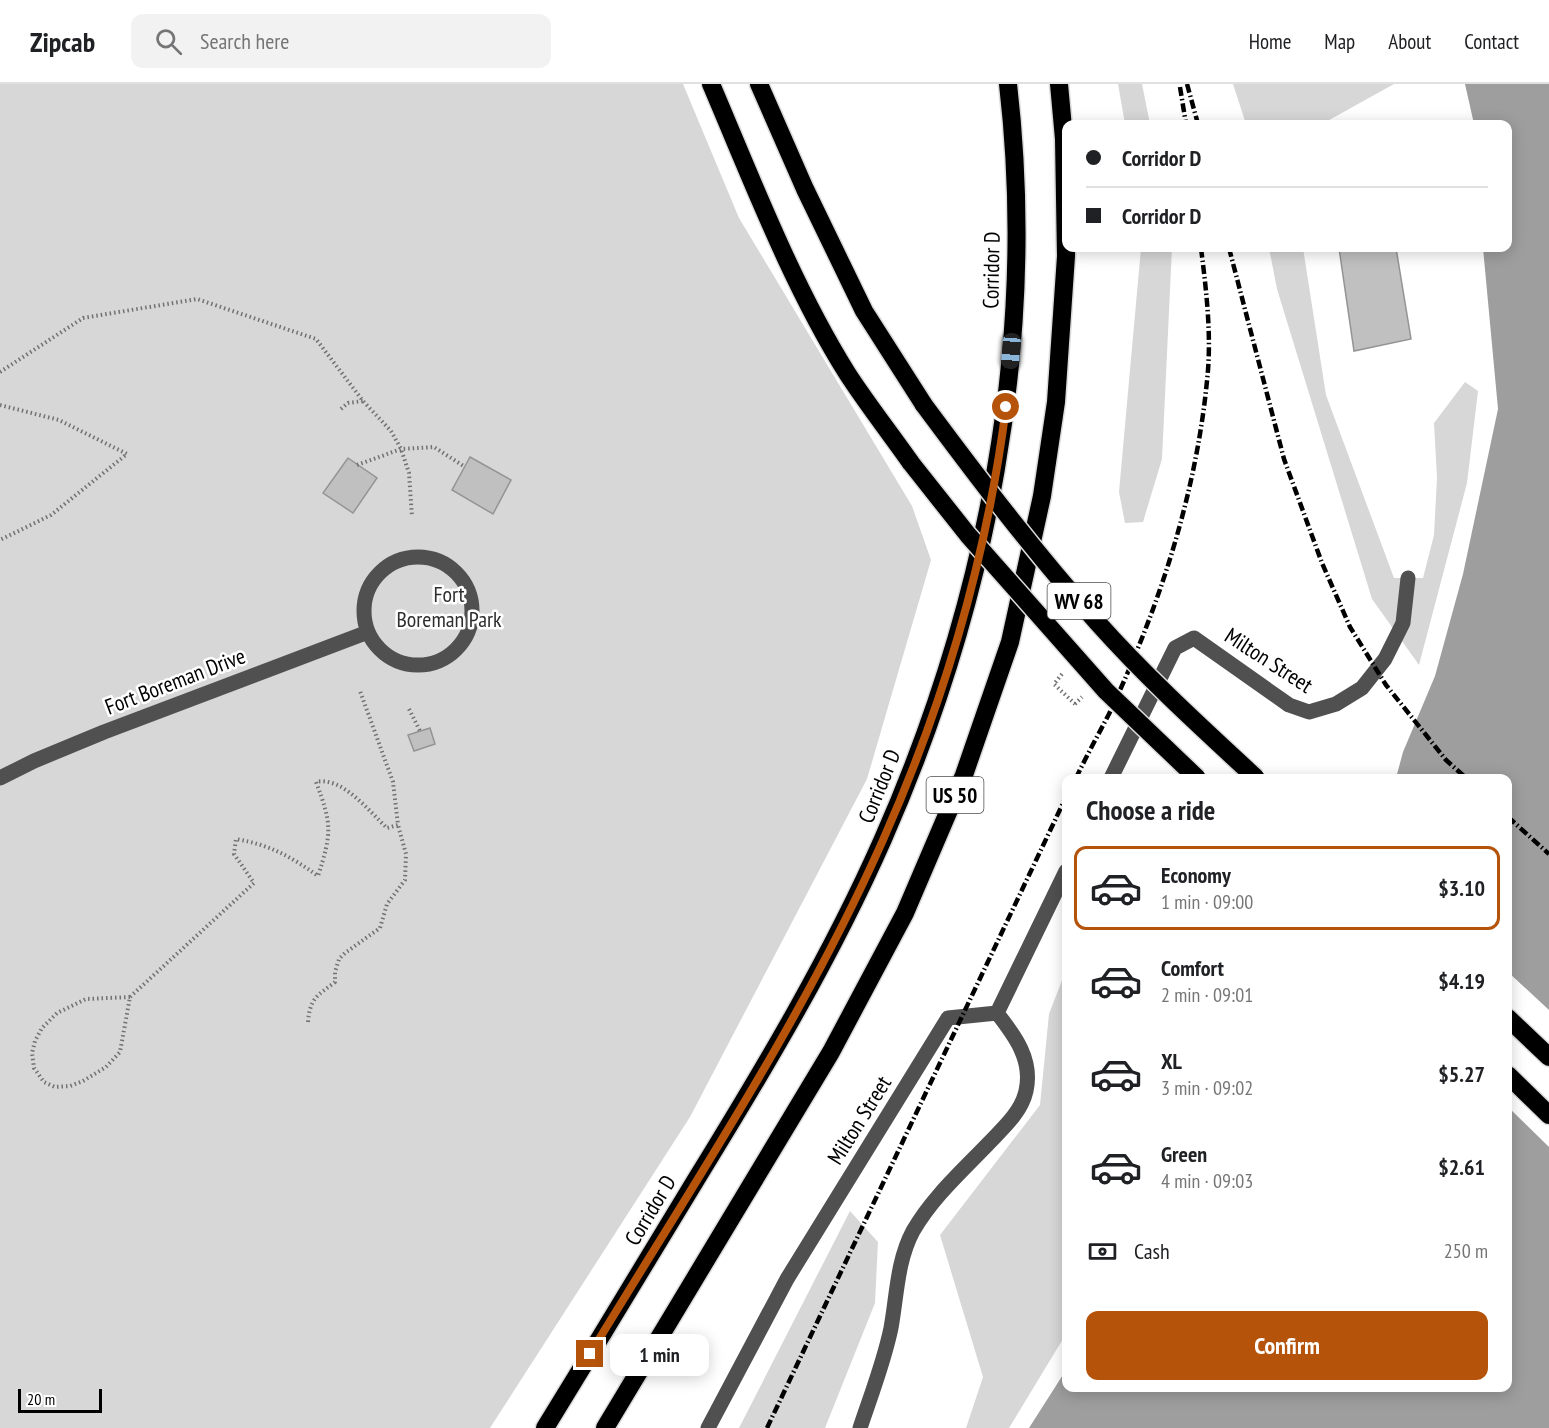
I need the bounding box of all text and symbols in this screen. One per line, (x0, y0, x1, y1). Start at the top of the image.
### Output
search box (131, 14, 551, 68)
text: Zipcab (30, 23, 95, 60)
icon: search (152, 25, 185, 58)
text: Search here (200, 27, 289, 55)
text: Home (1249, 28, 1291, 55)
text: Map (1324, 28, 1355, 55)
text: About (1388, 28, 1431, 55)
text: Contact (1464, 28, 1519, 55)
text: Corridor D (1122, 144, 1201, 172)
text: Corridor D (1122, 202, 1201, 230)
street label: Corridor D (976, 231, 1006, 309)
car (1000, 332, 1022, 370)
route start (992, 393, 1019, 420)
park label: Fort Boreman Park (396, 580, 502, 633)
road number: WV 68 (1048, 583, 1110, 619)
street label: Milton Street (1220, 621, 1318, 699)
street label: Fort Boreman Drive (101, 641, 249, 721)
street label: Corridor D (852, 745, 906, 827)
road number: US 50 (926, 777, 984, 813)
text: Choose a ride (1086, 793, 1215, 827)
icon: car (1089, 861, 1143, 915)
text: Economy (1161, 861, 1231, 889)
text: $3.10 (1438, 874, 1485, 902)
text: 1 min · 09:00 (1161, 889, 1253, 915)
icon: car (1089, 954, 1143, 1008)
text: Comfort (1161, 954, 1224, 982)
text: $4.19 (1438, 967, 1485, 995)
text: 2 min · 09:01 (1161, 982, 1253, 1008)
icon: car (1089, 1047, 1143, 1101)
text: XL (1161, 1047, 1182, 1075)
text: $5.27 (1438, 1060, 1485, 1088)
street label: Milton Street (821, 1071, 897, 1169)
text: 3 min · 09:02 (1161, 1075, 1253, 1101)
icon: car (1089, 1140, 1143, 1194)
text: Green (1161, 1140, 1207, 1168)
text: $2.61 (1438, 1153, 1485, 1181)
text: 4 min · 09:03 (1161, 1168, 1253, 1194)
street label: Corridor D (618, 1170, 682, 1250)
icon: cash (1086, 1235, 1119, 1268)
text: Cash (1134, 1237, 1170, 1265)
text: 250 m (1444, 1238, 1488, 1264)
button: Confirm (1086, 1311, 1488, 1380)
callout: 1 min (611, 1333, 710, 1375)
route end (576, 1340, 603, 1367)
text: 1 min (639, 1342, 680, 1368)
scale bar (18, 1386, 102, 1414)
text: 20 m (27, 1389, 55, 1409)

